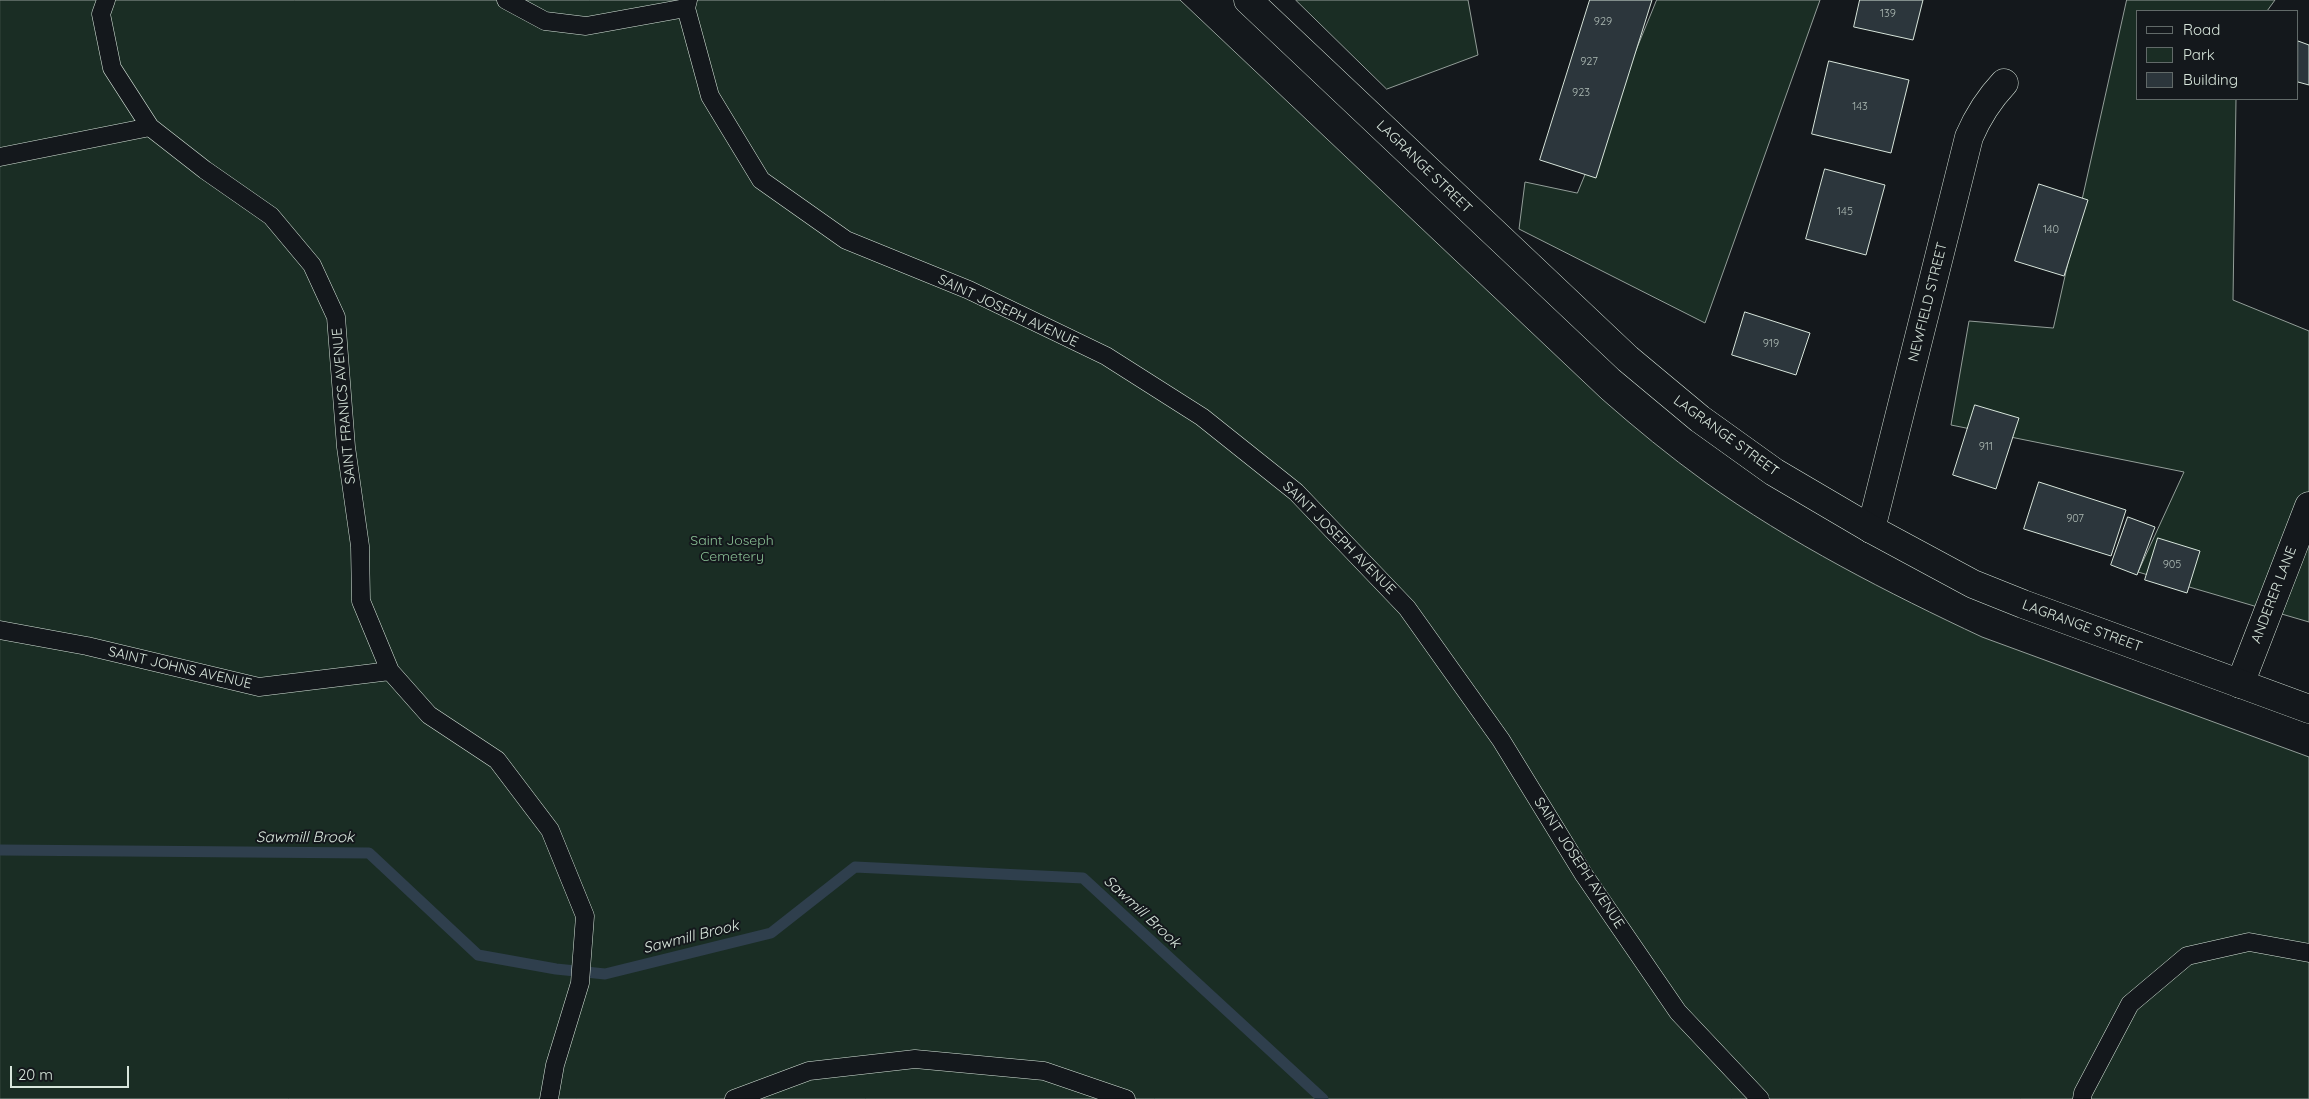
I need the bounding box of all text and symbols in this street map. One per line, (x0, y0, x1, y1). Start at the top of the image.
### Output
house number: 139 (1880, 7, 1896, 21)
legend (2136, 10, 2299, 100)
house number: 929 (1594, 15, 1612, 29)
text: Road (2183, 20, 2220, 39)
text: Park (2183, 45, 2215, 64)
house number: 927 (1580, 55, 1598, 69)
text: Building (2183, 70, 2238, 89)
house number: 923 (1572, 86, 1590, 100)
house number: 143 (1852, 100, 1868, 114)
street label: LAGRANGE STREET (1373, 117, 1475, 217)
house number: 145 (1837, 205, 1853, 219)
house number: 140 (2043, 223, 2059, 237)
street label: NEWFIELD STREET (1905, 241, 1951, 363)
street label: SAINT JOSEPH AVENUE (935, 271, 1081, 351)
street label: SAINT FRANICS AVENUE (329, 327, 359, 485)
house number: 919 (1763, 337, 1779, 351)
street label: LAGRANGE STREET (1670, 392, 1782, 480)
house number: 911 (1979, 440, 1993, 454)
street label: SAINT JOSEPH AVENUE (1279, 478, 1399, 598)
house number: 907 (2066, 512, 2084, 526)
park label: Saint Joseph Cemetery (690, 533, 774, 566)
street label: ANDERER LANE (2248, 544, 2300, 646)
house number: 905 (2163, 558, 2181, 572)
street label: LAGRANGE STREET (2020, 596, 2144, 656)
street label: SAINT JOHNS AVENUE (107, 643, 253, 693)
street label: SAINT JOSEPH AVENUE (1530, 794, 1628, 932)
water label: Sawmill Brook (256, 828, 354, 846)
water label: Sawmill Brook (1100, 872, 1184, 952)
water label: Sawmill Brook (641, 916, 741, 958)
scale bar (12, 1056, 131, 1088)
text: 20 m (18, 1065, 53, 1084)

